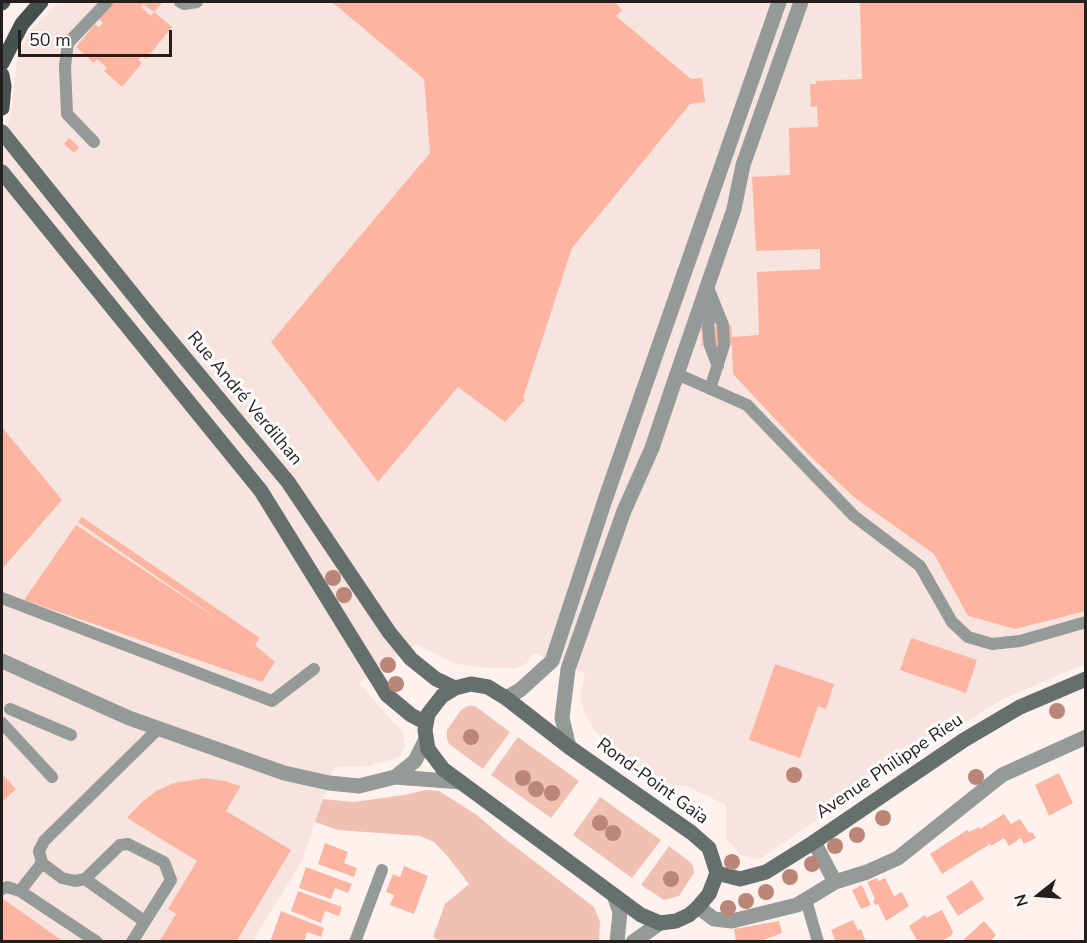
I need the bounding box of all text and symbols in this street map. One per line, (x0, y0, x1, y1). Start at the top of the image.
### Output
scale bar (21, 18, 176, 56)
text: 50 m (29, 28, 71, 52)
street label: Rue André Verdilhan (182, 328, 306, 470)
street label: Avenue Philippe Rieu (813, 710, 967, 824)
street label: Rond-Point Gaïa (592, 734, 712, 830)
north arrow (1009, 865, 1069, 925)
text: N (1010, 891, 1034, 909)

